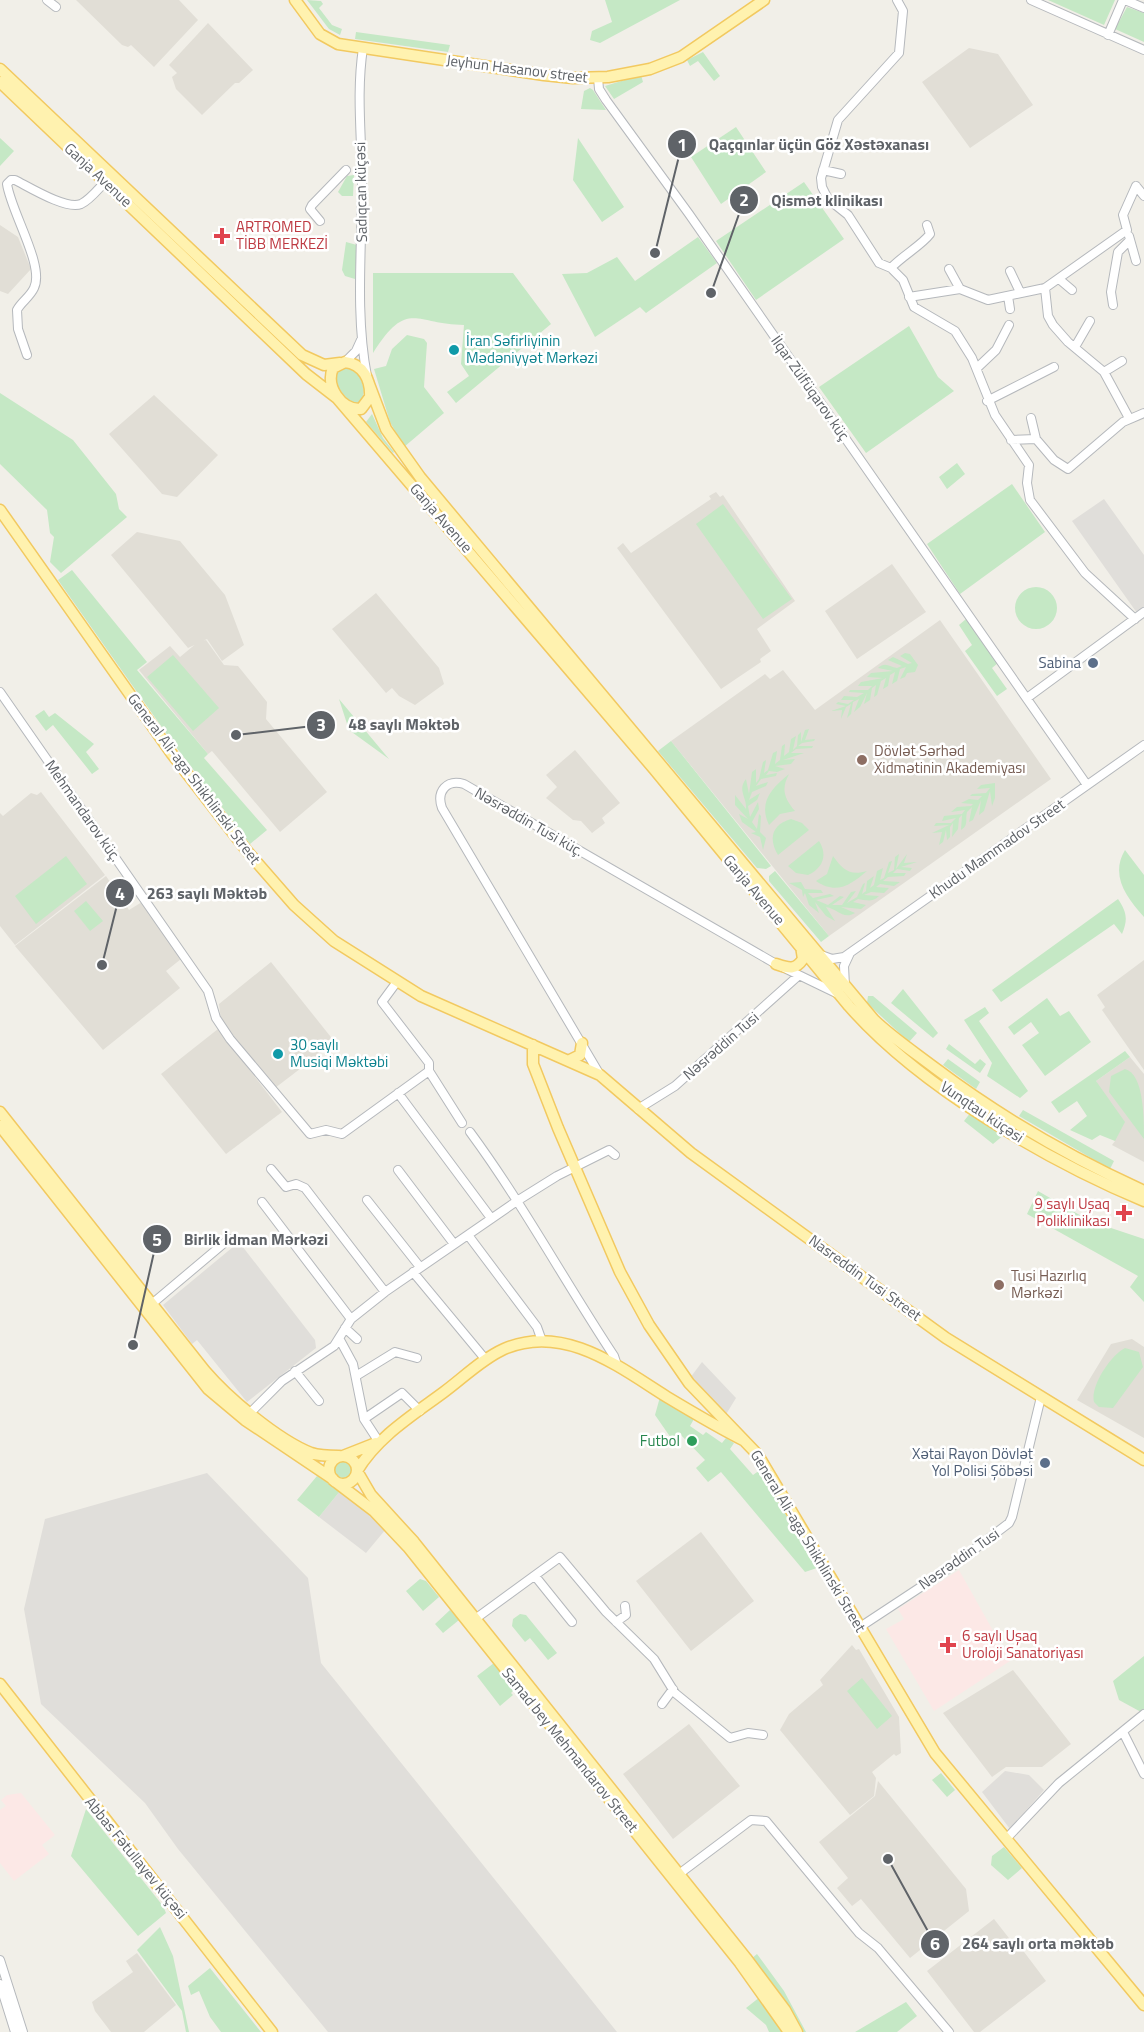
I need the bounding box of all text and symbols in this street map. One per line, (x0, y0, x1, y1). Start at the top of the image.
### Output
street label: Jeyhun Hasanov street (445, 48, 590, 89)
callout: Qaçqınlar üçün Göz Xəstəxanası (667, 127, 941, 161)
text: 1 (677, 131, 687, 158)
text: Qaçqınlar üçün Göz Xəstəxanası (709, 132, 929, 156)
street label: Ganja Avenue (59, 137, 138, 212)
street label: Sadıqcan küçəsi (348, 142, 373, 242)
callout: Qismət klinikası (729, 183, 894, 217)
text: 2 (739, 186, 749, 213)
text: Qismət klinikası (771, 188, 883, 212)
place label: ARTROMED TİBB MERKEZİ (236, 215, 328, 255)
marker: ARTROMED TİBB MERKEZİ (213, 227, 231, 245)
place label: İran Səfirliyinin Mədəniyyət Mərkəzi (466, 329, 598, 369)
street label: İlqar Zülfüqarov küç (766, 330, 855, 445)
marker: İran Səfirliyinin Mədəniyyət Mərkəzi (447, 343, 461, 357)
street label: Ganja Avenue (405, 478, 478, 558)
place label: Sabina (1039, 651, 1081, 674)
marker: Sabina (1086, 656, 1100, 670)
street label: General Ali-aga Shikhlinski Street (122, 688, 267, 870)
callout: 48 saylı Məktəb (306, 708, 471, 742)
text: 3 (316, 711, 326, 738)
text: 48 saylı Məktəb (348, 712, 460, 736)
place label: Dövlət Sərhəd Xidmətinin Akademiyası (874, 739, 1026, 779)
marker: Dövlət Sərhəd Xidmətinin Akademiyası (855, 753, 869, 767)
street label: Mehmandarov küç. (40, 755, 127, 866)
street label: Nəsrəddin Tusi küç. (470, 781, 588, 862)
street label: Khudu Mammadov Street (924, 792, 1070, 904)
street label: Ganja Avenue (718, 849, 791, 930)
callout: 263 saylı Məktəb (105, 876, 279, 910)
text: 4 (115, 880, 125, 907)
text: 263 saylı Məktəb (147, 881, 267, 905)
street label: Nəsrəddin Tusi (678, 1006, 764, 1085)
place label: 30 saylı Musiqi Məktəbi (290, 1033, 388, 1073)
marker: 30 saylı Musiqi Məktəbi (271, 1047, 285, 1061)
street label: Vunqtau küçəsi (936, 1075, 1029, 1148)
place label: 9 saylı Uşaq Poliklinikası (1035, 1192, 1110, 1232)
marker: 9 saylı Uşaq Poliklinikası (1115, 1204, 1133, 1222)
callout: Birlik İdman Mərkəzi (142, 1222, 340, 1256)
text: 5 (152, 1226, 162, 1253)
text: Birlik İdman Mərkəzi (184, 1227, 328, 1251)
street label: Nasreddin Tusi Street (804, 1229, 927, 1327)
place label: Tusi Hazırlıq Mərkəzi (1011, 1264, 1087, 1304)
marker: Tusi Hazırlıq Mərkəzi (992, 1278, 1006, 1292)
place label: Futbol (640, 1429, 680, 1452)
marker: Futbol (685, 1434, 699, 1448)
place label: Xətai Rayon Dövlət Yol Polisi Şöbəsi (912, 1442, 1034, 1482)
street label: General Ali-aga Shikhlinski Street (745, 1445, 872, 1637)
marker: Xətai Rayon Dövlət Yol Polisi Şöbəsi (1038, 1456, 1052, 1470)
street label: Nəsrəddin Tusi (913, 1522, 1004, 1595)
place label: 6 saylı Uşaq Uroloji Sanatoriyası (962, 1624, 1084, 1664)
marker: 6 saylı Uşaq Uroloji Sanatoriyası (939, 1636, 957, 1654)
street label: Samad bey Mehmandarov Street (496, 1662, 645, 1838)
street label: Abbas Fətullayev küçəsi (80, 1791, 193, 1924)
callout: 264 saylı orta məktəb (920, 1927, 1126, 1961)
text: 6 (930, 1930, 940, 1957)
text: 264 saylı orta məktəb (962, 1931, 1114, 1955)

